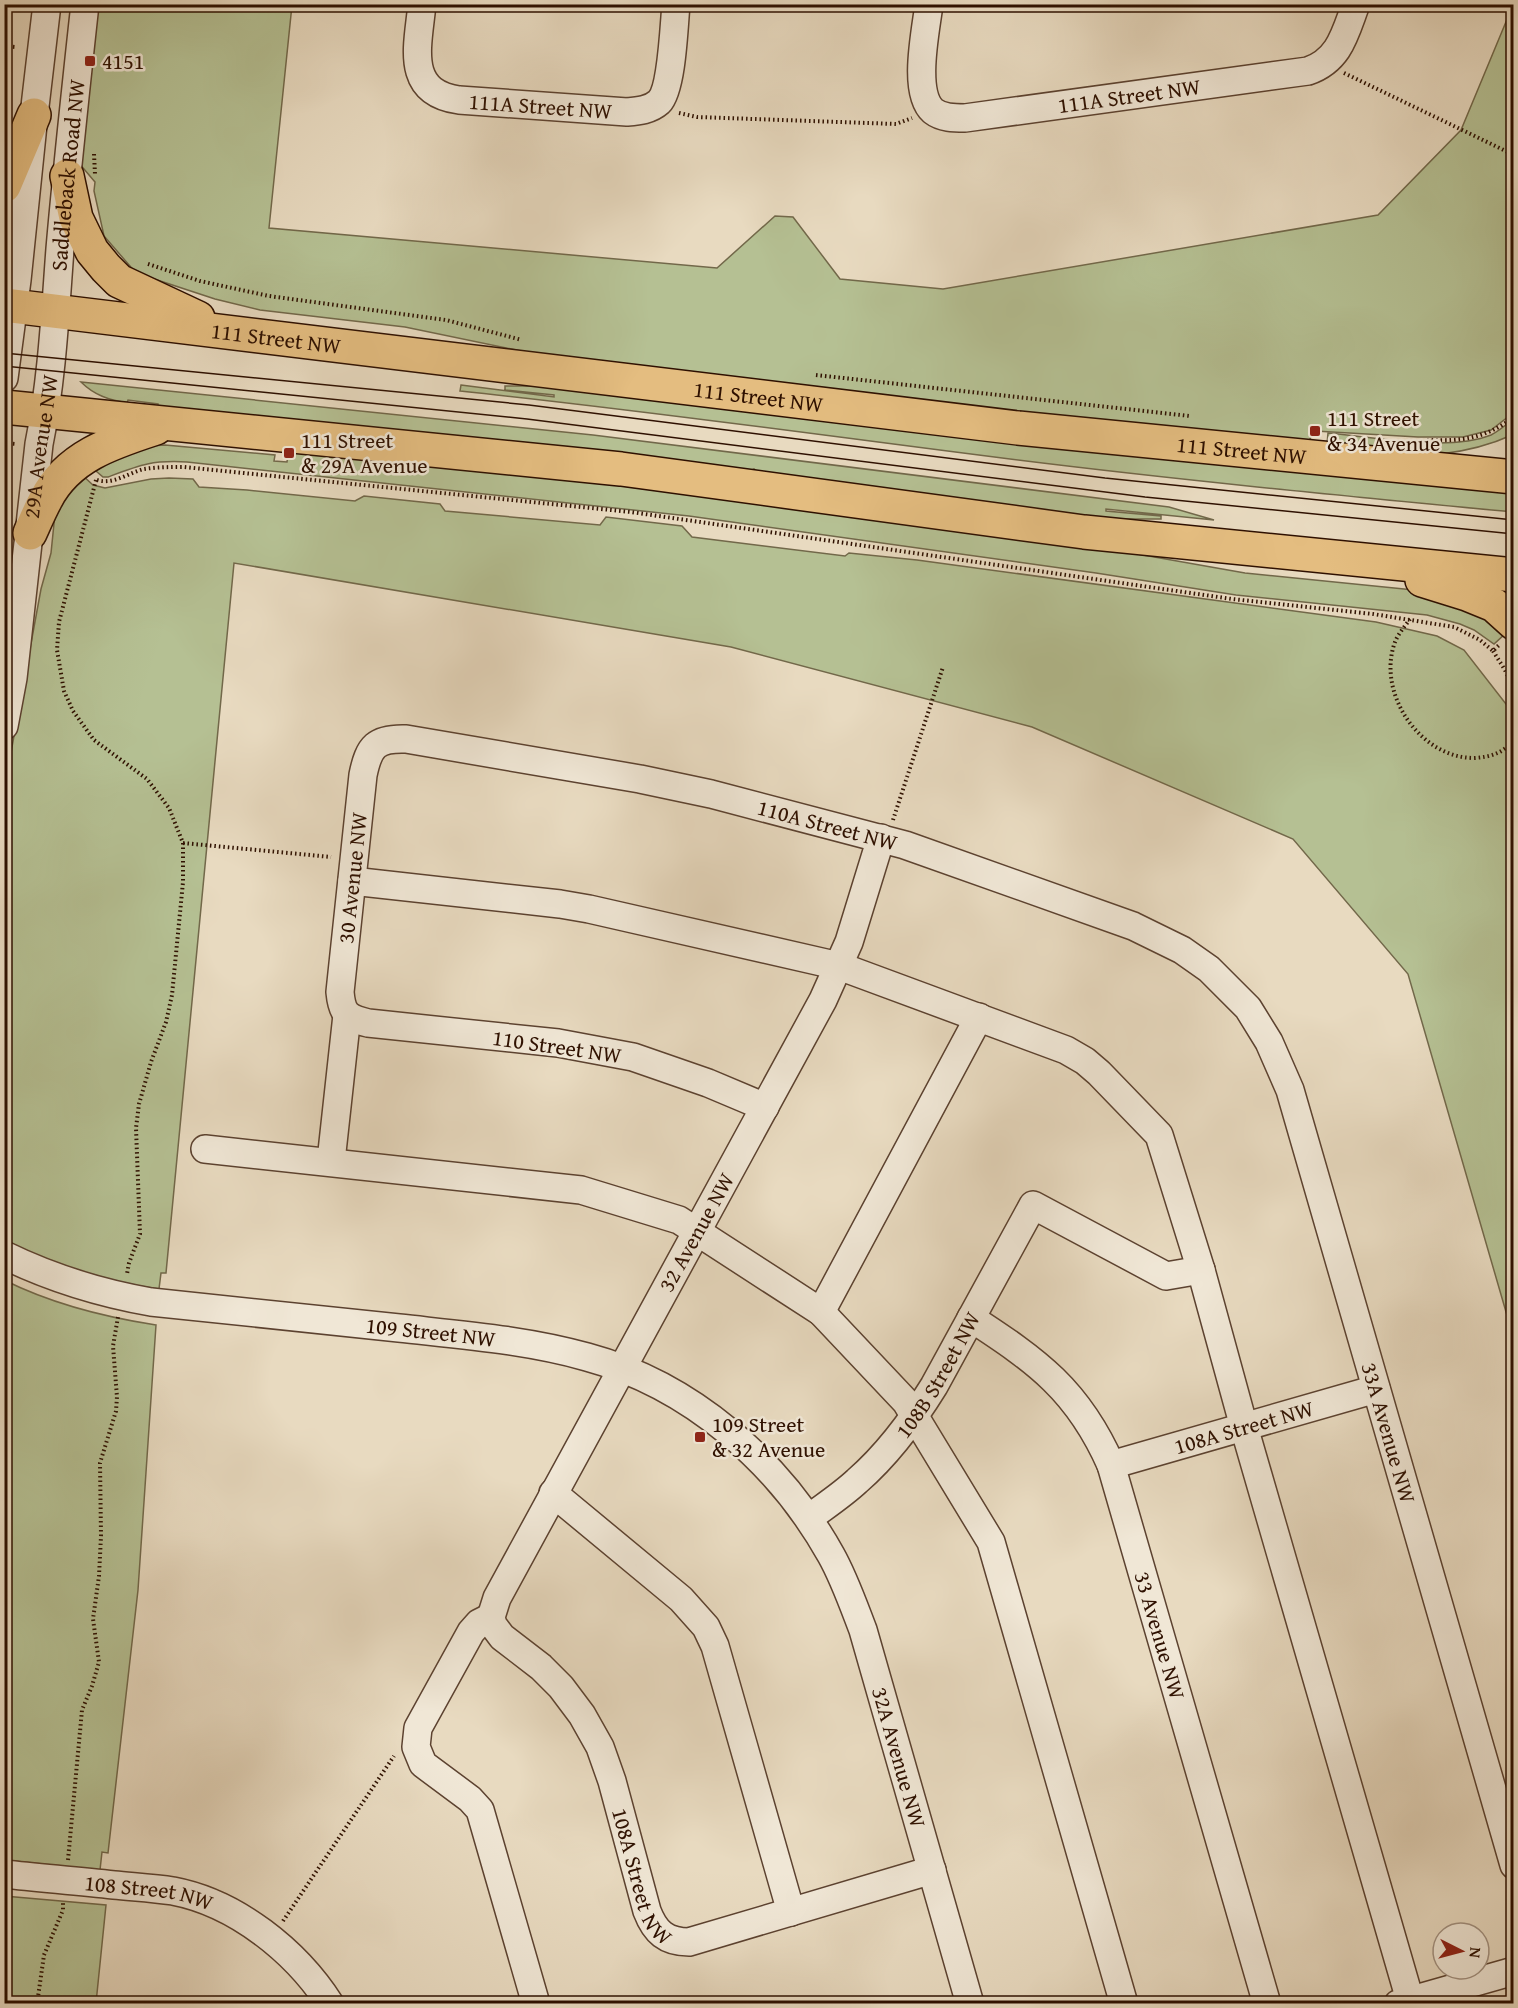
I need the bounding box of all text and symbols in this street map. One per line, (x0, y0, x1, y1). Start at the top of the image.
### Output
place label: 4151 (102, 45, 144, 77)
marker: 4151 (83, 54, 97, 68)
street label: 111A Street NW (1056, 70, 1203, 121)
street label: Saddleback Road NW (42, 77, 93, 272)
street label: 111A Street NW (468, 85, 614, 127)
street label: 111 Street NW (209, 314, 343, 362)
street label: 29A Avenue NW (15, 372, 66, 520)
street label: 111 Street NW (692, 373, 825, 420)
place label: 111 Street & 34 Avenue (1327, 402, 1440, 459)
place label: 111 Street & 29A Avenue (301, 424, 428, 481)
marker: 111 Street & 34 Avenue (1308, 424, 1322, 438)
street label: 111 Street NW (1175, 428, 1308, 472)
marker: 111 Street & 29A Avenue (282, 446, 296, 460)
street label: 110A Street NW (754, 791, 901, 858)
street label: 30 Avenue NW (329, 810, 375, 945)
street label: 110 Street NW (490, 1021, 624, 1071)
street label: 32 Avenue NW (650, 1166, 742, 1297)
street label: 108B Street NW (887, 1305, 988, 1445)
street label: 109 Street NW (364, 1309, 498, 1355)
street label: 33A Avenue NW (1354, 1359, 1425, 1507)
street label: 108A Street NW (1170, 1392, 1317, 1462)
place label: 109 Street & 32 Avenue (712, 1408, 825, 1465)
marker: 109 Street & 32 Avenue (693, 1430, 707, 1444)
street label: 33 Avenue NW (1127, 1568, 1194, 1703)
street label: 32A Avenue NW (864, 1683, 935, 1832)
street label: 108A Street NW (604, 1804, 680, 1953)
street label: 108 Street NW (83, 1866, 218, 1918)
north arrow (1431, 1921, 1491, 1981)
text: N (1463, 1946, 1488, 1959)

